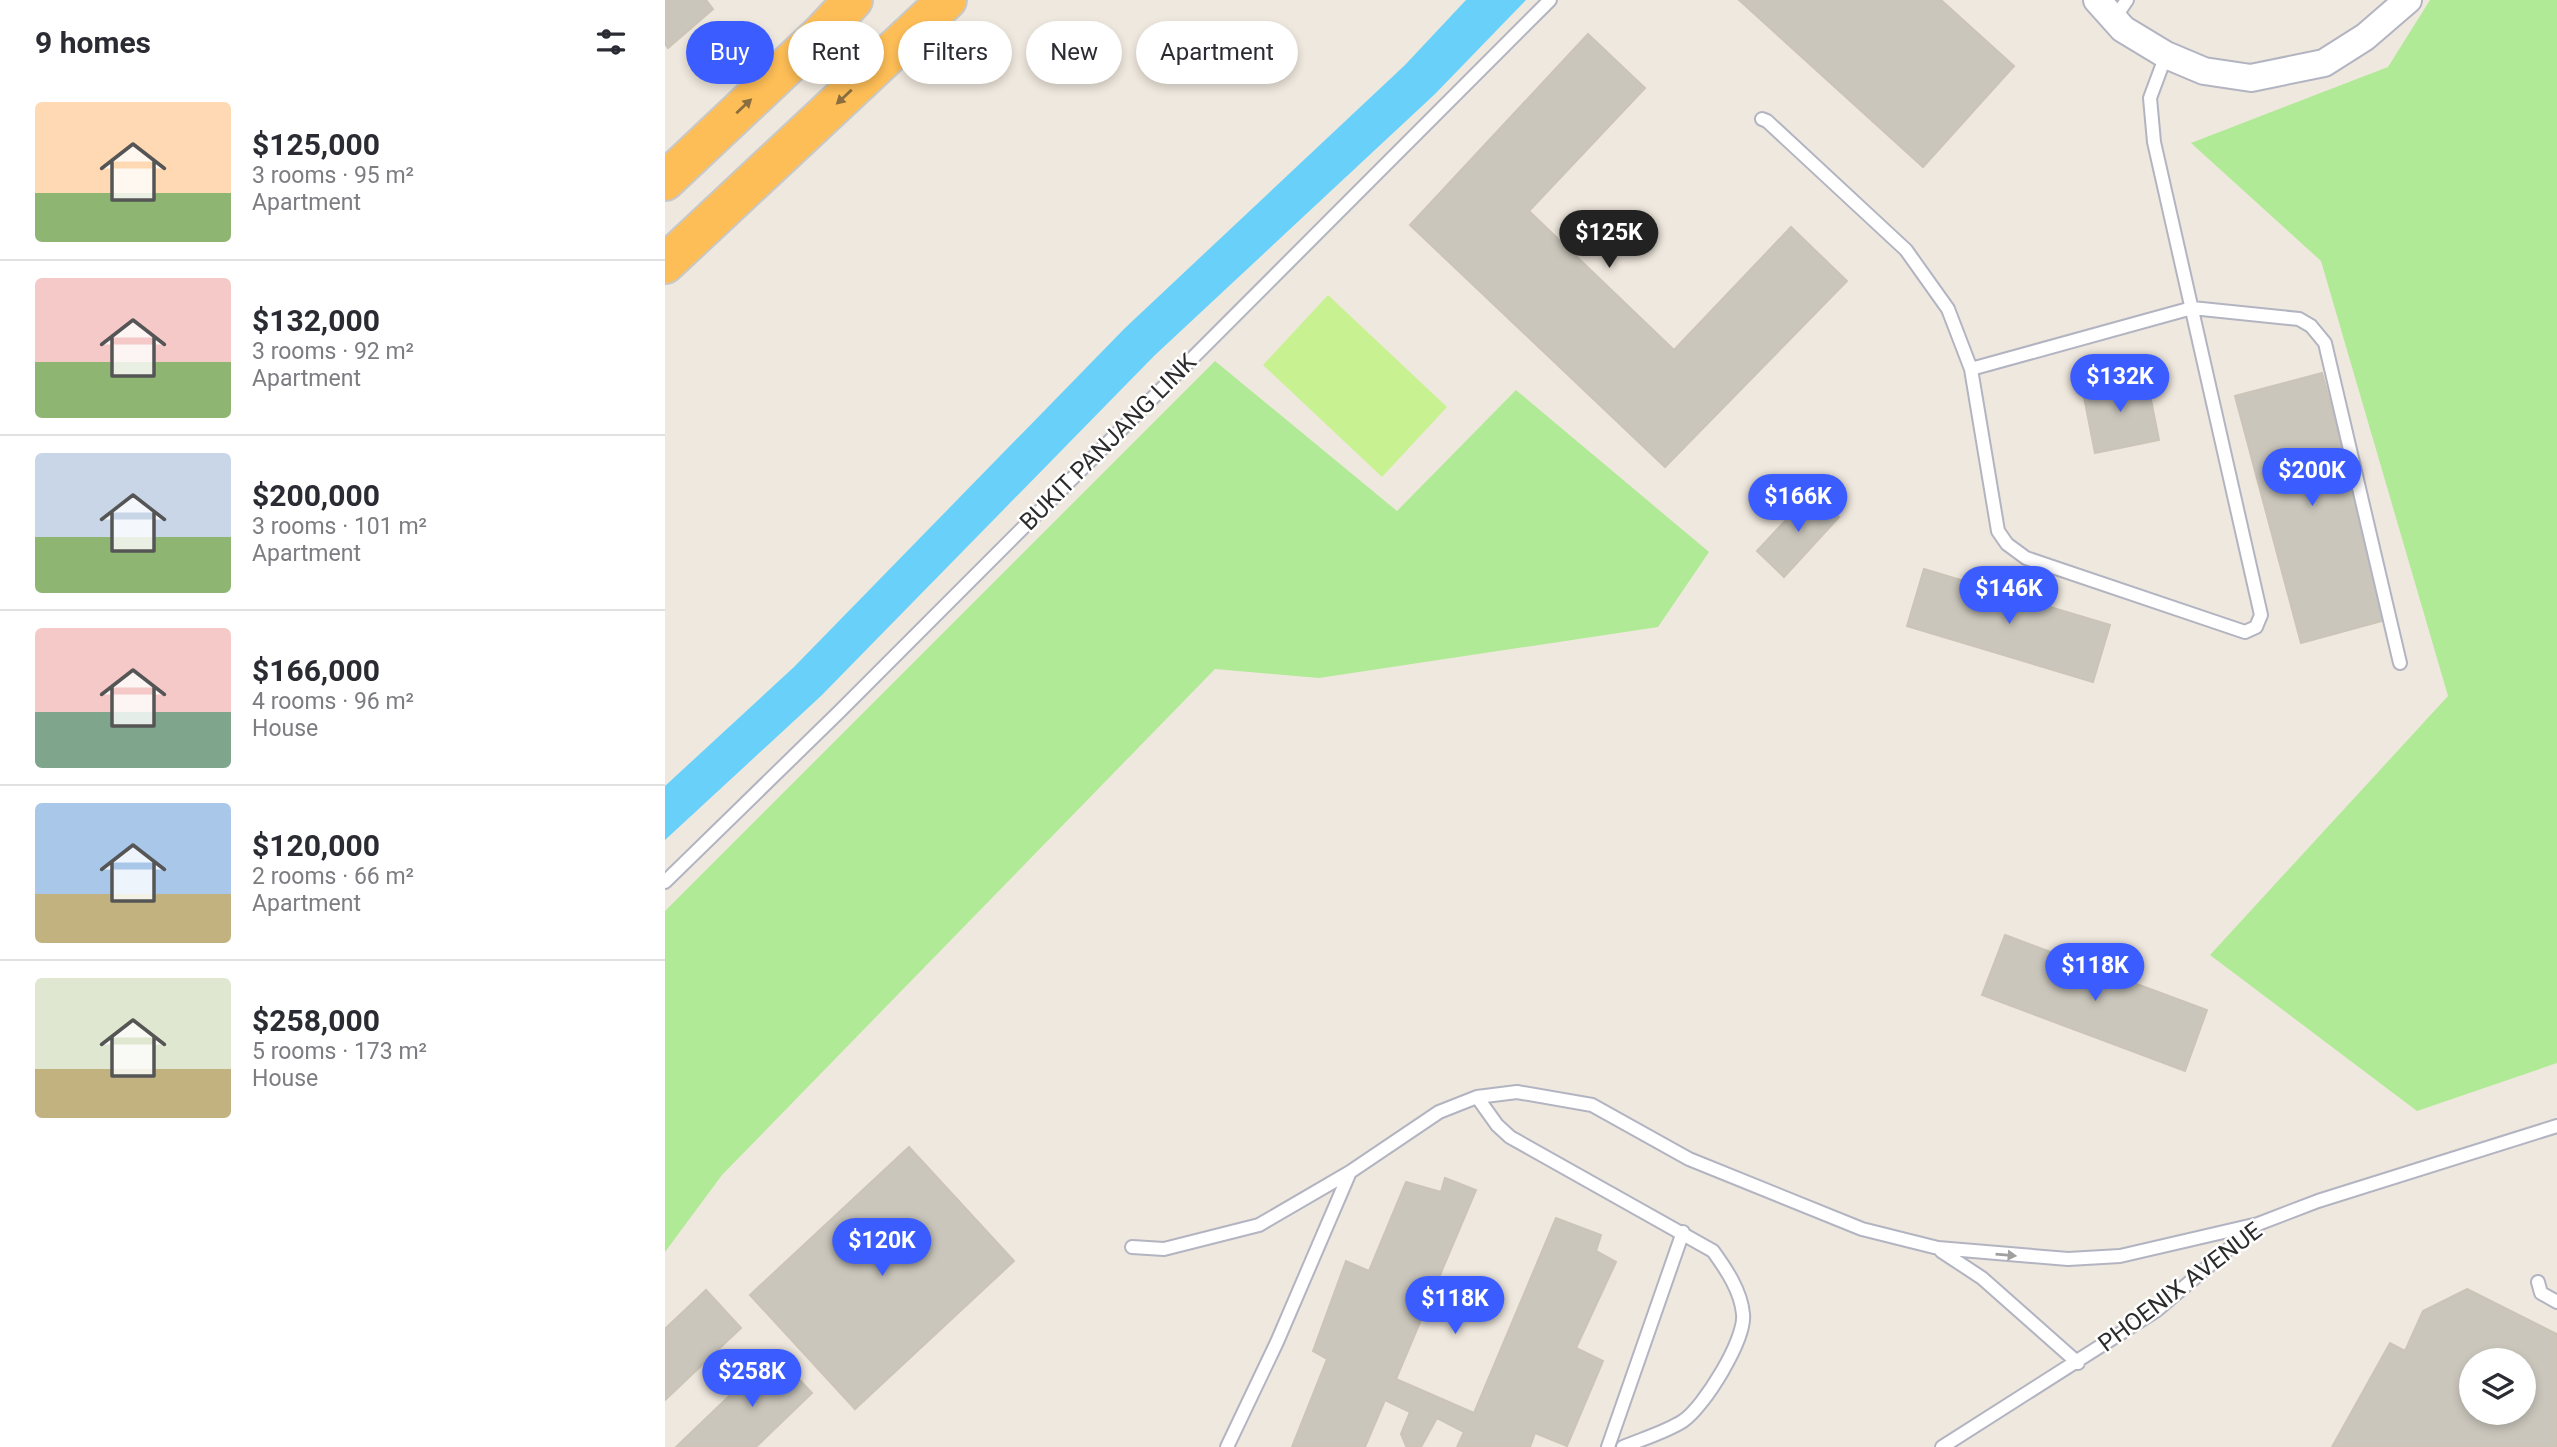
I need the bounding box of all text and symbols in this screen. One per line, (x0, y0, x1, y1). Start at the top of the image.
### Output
chip: Buy (686, 21, 774, 84)
chip: Rent (788, 21, 884, 84)
chip: Filters (898, 21, 1012, 84)
chip: New (1026, 21, 1122, 84)
chip: Apartment (1136, 21, 1298, 84)
icon: filters (592, 23, 630, 61)
text: 9 homes (35, 25, 151, 60)
one-way arrow (836, 89, 853, 105)
one-way arrow (735, 99, 752, 115)
text: $125,000 (252, 127, 380, 162)
icon: home (91, 130, 175, 214)
text: 3 rooms · 95 m² (252, 162, 414, 189)
text: Apartment (252, 189, 361, 216)
pin: $125K (1560, 210, 1658, 270)
text: $125K (1575, 219, 1643, 246)
text: $132,000 (252, 303, 380, 338)
icon: home (91, 306, 175, 390)
text: 3 rooms · 92 m² (252, 338, 414, 365)
street label: BUKIT PANJANG LINK (1014, 347, 1203, 536)
pin: $132K (2071, 354, 2169, 414)
text: $132K (2086, 363, 2154, 390)
text: Apartment (252, 365, 361, 392)
pin: $200K (2263, 448, 2361, 508)
text: $200K (2278, 457, 2346, 484)
pin: $166K (1749, 475, 1847, 534)
text: $200,000 (252, 478, 380, 513)
icon: home (91, 481, 175, 565)
text: $166K (1764, 483, 1832, 510)
text: 3 rooms · 101 m² (252, 513, 427, 540)
text: Apartment (252, 540, 361, 567)
pin: $146K (1960, 566, 2058, 626)
text: $146K (1975, 575, 2043, 602)
text: $166,000 (252, 653, 380, 688)
icon: home (91, 656, 175, 740)
text: 4 rooms · 96 m² (252, 688, 414, 715)
text: House (252, 715, 318, 742)
text: $120,000 (252, 828, 380, 863)
icon: home (91, 831, 175, 915)
text: 2 rooms · 66 m² (252, 863, 414, 890)
text: Apartment (252, 890, 361, 917)
pin: $118K (2046, 944, 2144, 1003)
text: $118K (2061, 952, 2129, 979)
text: $258,000 (252, 1003, 380, 1038)
icon: home (91, 1006, 175, 1090)
text: 5 rooms · 173 m² (252, 1038, 427, 1065)
text: House (252, 1065, 318, 1092)
street label: PHOENIX AVENUE (2093, 1216, 2267, 1358)
pin: $120K (833, 1218, 931, 1278)
text: $120K (848, 1227, 916, 1254)
one-way arrow (1995, 1250, 2017, 1261)
pin: $118K (1406, 1276, 1504, 1336)
text: $118K (1421, 1285, 1489, 1312)
map controls (2459, 1348, 2536, 1425)
button: layers (2459, 1348, 2536, 1425)
pin: $258K (703, 1350, 801, 1409)
text: $258K (718, 1358, 786, 1385)

